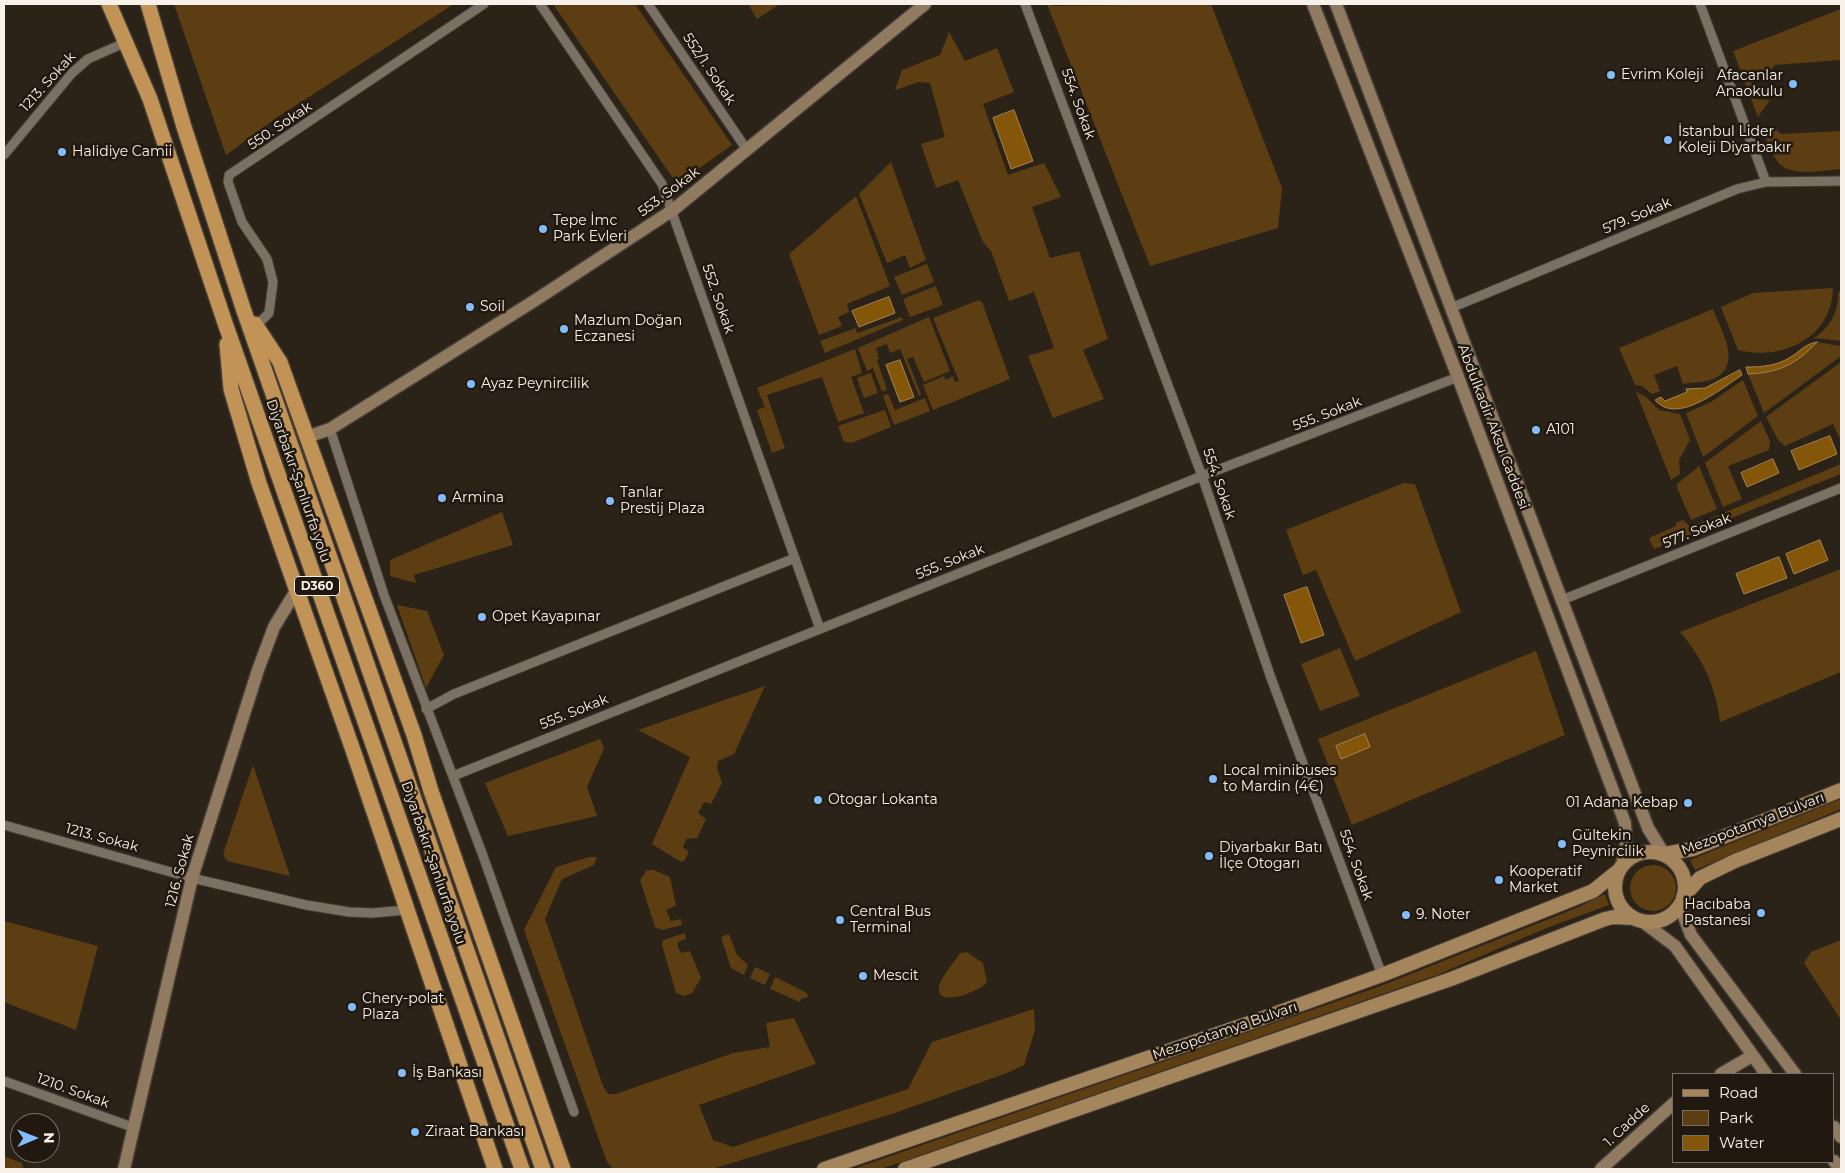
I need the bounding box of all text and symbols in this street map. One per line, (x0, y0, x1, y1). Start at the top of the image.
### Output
street label: 552/1. Sokak (679, 30, 739, 108)
street label: 1213. Sokak (17, 49, 79, 115)
street label: 554. Sokak (1057, 66, 1099, 142)
place label: Evrim Koleji (1621, 67, 1704, 83)
place label: Afacanlar Anaokulu (1716, 68, 1783, 100)
marker: Evrim Koleji (1605, 69, 1617, 81)
marker: Afacanlar Anaokulu (1787, 78, 1799, 90)
street label: 550. Sokak (245, 98, 315, 154)
place label: İstanbul Lider Koleji Diyarbakır (1678, 124, 1791, 156)
marker: İstanbul Lider Koleji Diyarbakır (1662, 134, 1674, 146)
place label: Halidiye Camii (72, 144, 172, 160)
marker: Halidiye Camii (56, 146, 68, 158)
street label: 553. Sokak (635, 163, 703, 221)
street label: 579. Sokak (1600, 194, 1674, 238)
place label: Tepe İmc Park Evleri (553, 213, 627, 246)
marker: Tepe İmc Park Evleri (537, 223, 549, 235)
street label: 552. Sokak (698, 262, 738, 336)
place label: Soil (480, 299, 505, 315)
marker: Soil (464, 301, 476, 313)
place label: Mazlum Doğan Eczanesi (574, 313, 682, 346)
marker: Mazlum Doğan Eczanesi (558, 323, 570, 335)
street label: Abdulkadir Aksu Caddesi (1454, 342, 1532, 512)
place label: Ayaz Peynircilik (481, 376, 589, 392)
marker: Ayaz Peynircilik (465, 378, 477, 390)
street label: 555. Sokak (1290, 393, 1364, 435)
street label: Diyarbakır-Şanlıurfa yolu (262, 397, 334, 565)
place label: A101 (1546, 422, 1575, 438)
marker: A101 (1530, 424, 1542, 436)
street label: 554. Sokak (1199, 446, 1239, 522)
place label: Tanlar Prestij Plaza (620, 485, 705, 518)
place label: Armina (452, 490, 504, 506)
marker: Armina (436, 492, 448, 504)
marker: Tanlar Prestij Plaza (604, 495, 616, 507)
street label: 577. Sokak (1660, 510, 1734, 552)
street label: 555. Sokak (913, 541, 987, 583)
road number: D360 (294, 576, 340, 596)
place label: Opet Kayapınar (492, 609, 601, 625)
marker: Opet Kayapınar (476, 611, 488, 623)
street label: 555. Sokak (537, 691, 611, 733)
place label: Local minibuses to Mardin (4€) (1223, 763, 1336, 796)
marker: Local minibuses to Mardin (4€) (1207, 773, 1219, 785)
street label: Diyarbakır-Şanlıurfa yolu (397, 779, 469, 947)
street label: Mezopotamya Bulvarı (1679, 789, 1827, 859)
place label: Otogar Lokanta (828, 792, 938, 808)
marker: Otogar Lokanta (812, 794, 824, 806)
place label: 01 Adana Kebap (1566, 795, 1678, 811)
marker: 01 Adana Kebap (1682, 797, 1694, 809)
street label: 1213. Sokak (64, 820, 140, 856)
street label: 554. Sokak (1335, 827, 1377, 903)
place label: Gültekin Peynircilik (1572, 828, 1644, 860)
street label: 1216. Sokak (162, 832, 198, 910)
marker: Gültekin Peynircilik (1556, 838, 1568, 850)
place label: Diyarbakır Batı İlçe Otogarı (1219, 840, 1323, 872)
marker: Diyarbakır Batı İlçe Otogarı (1203, 850, 1215, 862)
place label: Kooperatif Market (1509, 864, 1582, 896)
marker: Kooperatif Market (1493, 874, 1505, 886)
place label: Hacıbaba Pastanesi (1684, 897, 1751, 930)
place label: Central Bus Terminal (850, 904, 931, 936)
place label: 9. Noter (1416, 907, 1471, 923)
marker: Hacıbaba Pastanesi (1755, 907, 1767, 919)
marker: 9. Noter (1400, 909, 1412, 921)
marker: Central Bus Terminal (834, 914, 846, 926)
place label: Mescit (873, 968, 919, 984)
marker: Mescit (857, 970, 869, 982)
place label: Chery-polat Plaza (362, 991, 444, 1024)
street label: Mezopotamya Bulvarı (1150, 998, 1300, 1064)
marker: Chery-polat Plaza (346, 1001, 358, 1013)
place label: İş Bankası (412, 1065, 482, 1081)
marker: İş Bankası (396, 1067, 408, 1079)
street label: 1210. Sokak (34, 1070, 112, 1112)
legend (1672, 1073, 1835, 1163)
text: Road (1719, 1083, 1758, 1102)
street label: 1. Cadde (1600, 1099, 1654, 1151)
text: Park (1719, 1108, 1753, 1127)
north arrow (10, 1113, 60, 1163)
place label: Ziraat Bankası (425, 1124, 524, 1140)
marker: Ziraat Bankası (409, 1126, 421, 1138)
text: N (40, 1132, 58, 1144)
text: Water (1719, 1133, 1765, 1152)

